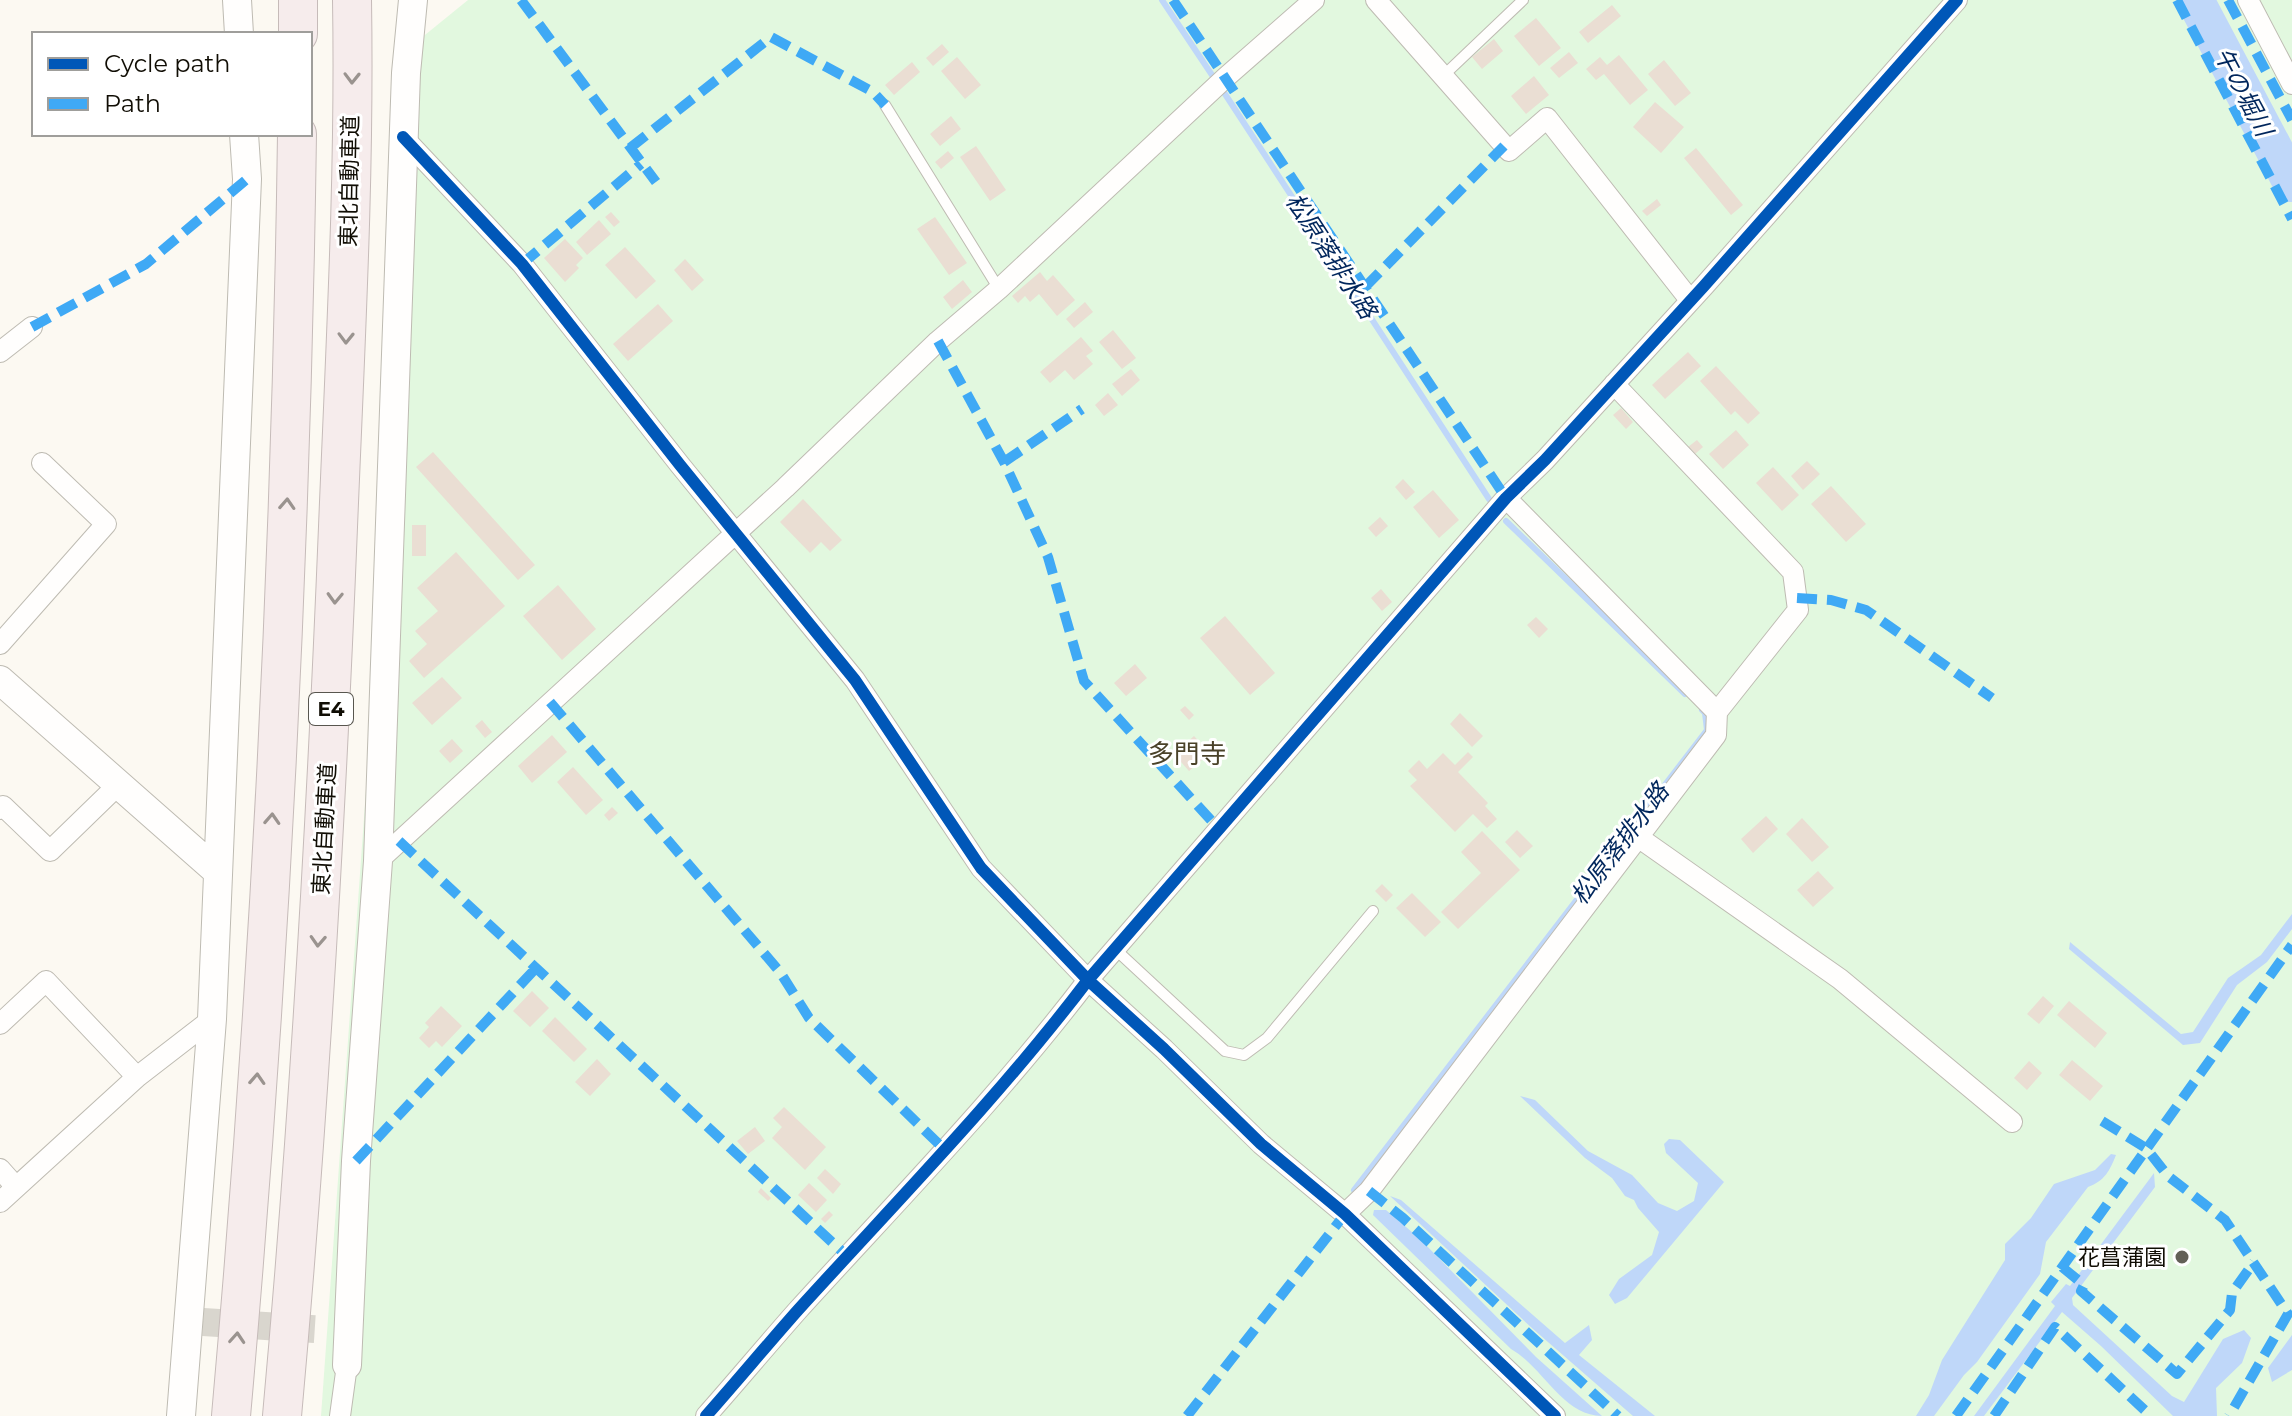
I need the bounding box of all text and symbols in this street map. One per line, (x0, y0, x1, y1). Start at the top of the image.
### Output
legend (32, 32, 312, 136)
water label: 午の堀川 (2208, 43, 2280, 144)
text: Cycle path (104, 49, 231, 78)
one-way arrow (343, 72, 360, 85)
text: Path (104, 89, 161, 118)
street label: 東北自動車道 (335, 115, 364, 247)
water label: 松原落排水路 (1280, 187, 1384, 326)
one-way arrow (337, 332, 354, 345)
one-way arrow (278, 497, 295, 510)
one-way arrow (327, 592, 344, 605)
road number: E4 (309, 693, 353, 725)
district label: 多門寺 (1148, 738, 1226, 770)
street label: 東北自動車道 (308, 762, 341, 896)
water label: 松原落排水路 (1565, 776, 1676, 910)
one-way arrow (263, 812, 280, 825)
one-way arrow (310, 935, 327, 948)
one-way arrow (249, 1072, 266, 1085)
place label: 花菖蒲園 (2078, 1244, 2166, 1271)
marker: 花菖蒲園 (2173, 1248, 2191, 1266)
one-way arrow (229, 1331, 246, 1344)

